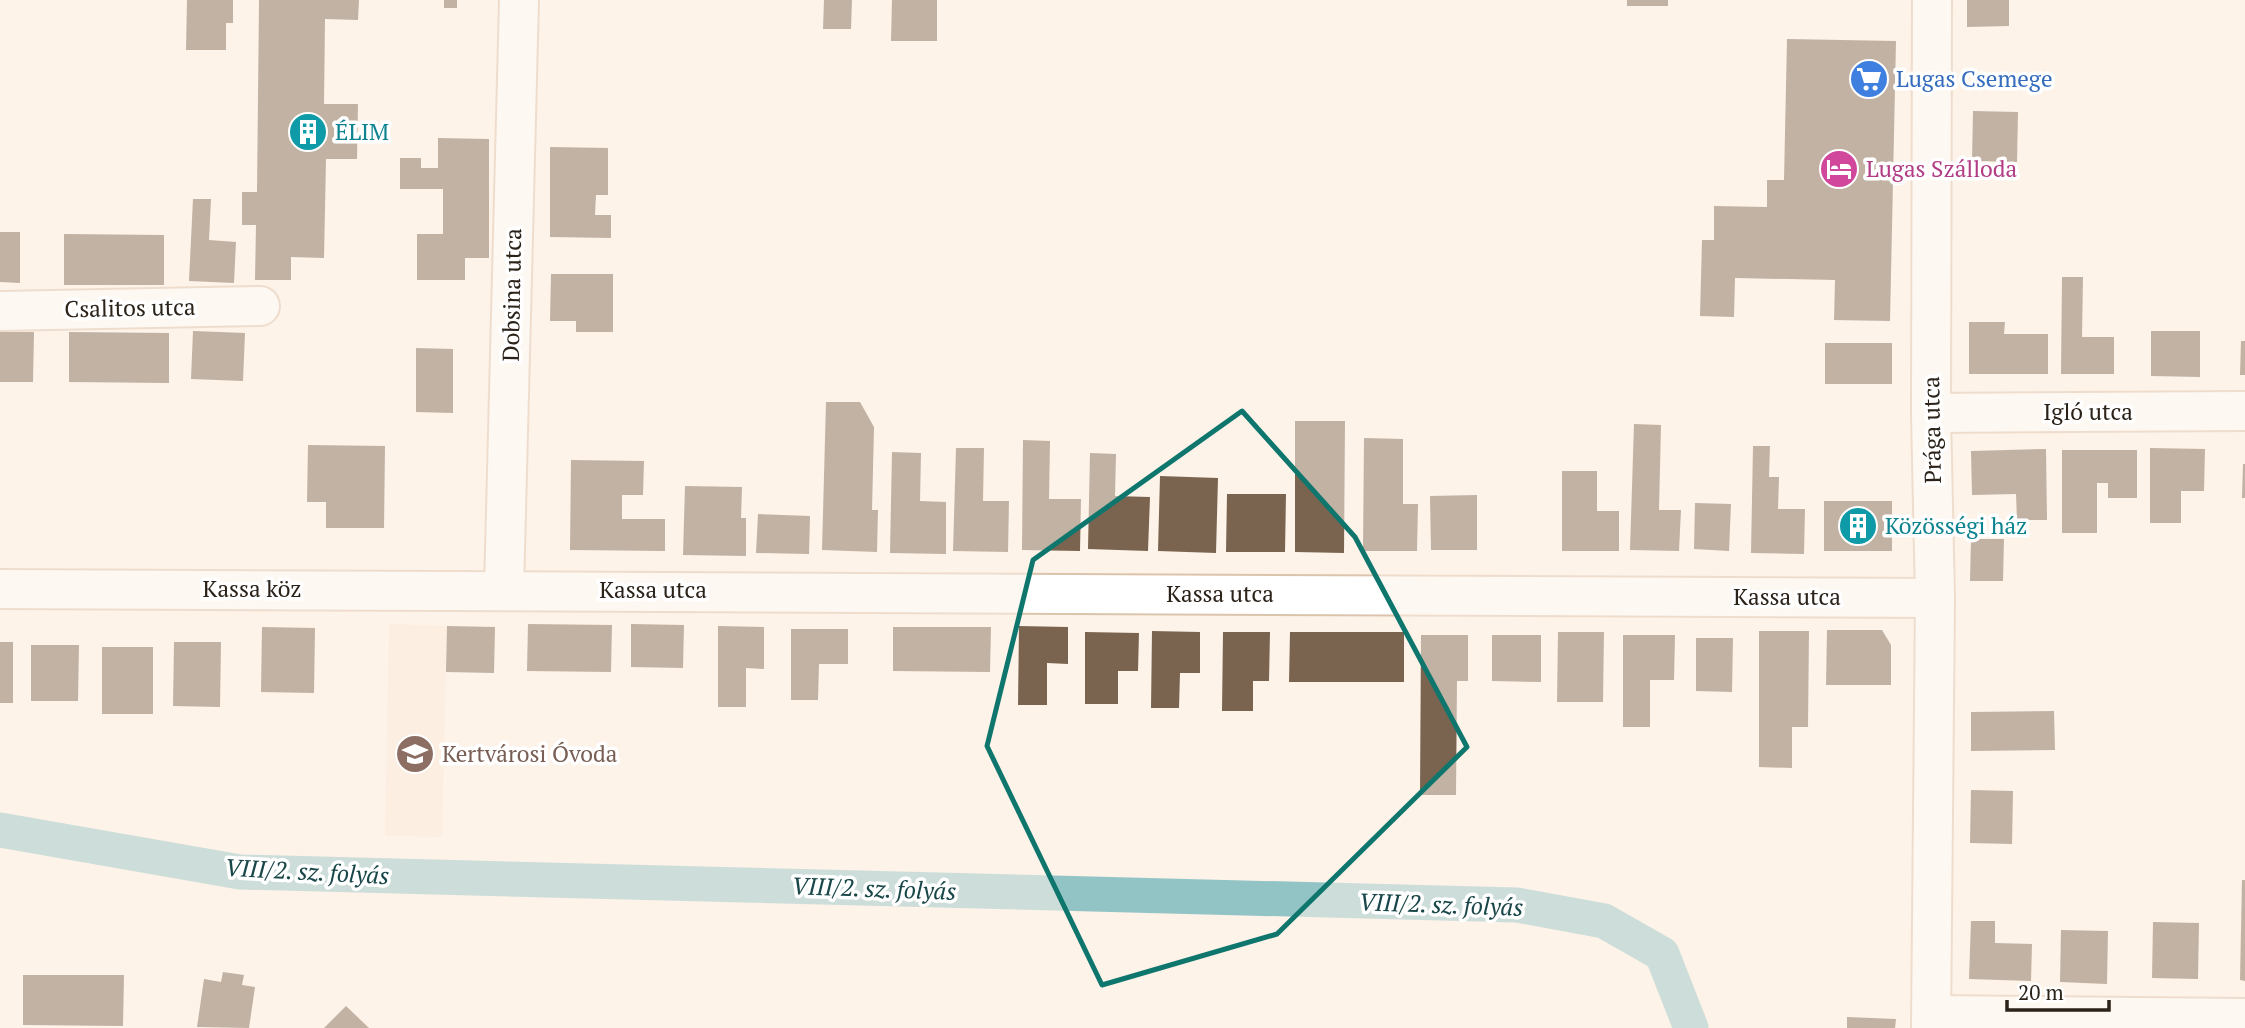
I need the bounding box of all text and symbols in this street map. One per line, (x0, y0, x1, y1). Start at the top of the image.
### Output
supermarket icon: Lugas Csemege (1848, 58, 1890, 100)
place label: Lugas Csemege (1896, 63, 2053, 94)
building icon: ÉLIM (287, 111, 329, 153)
place label: ÉLIM (335, 116, 389, 147)
hotel icon: Lugas Szálloda (1818, 148, 1860, 190)
place label: Lugas Szálloda (1866, 153, 2018, 184)
street label: Dobsina utca (495, 228, 528, 362)
street label: Csalitos utca (64, 291, 196, 324)
street label: Prága utca (1915, 376, 1948, 484)
street label: Igló utca (2043, 396, 2133, 427)
building icon: Közösségi ház (1837, 505, 1879, 547)
place label: Közösségi ház (1885, 510, 2027, 541)
street label: Kassa köz (203, 573, 301, 604)
street label: Kassa utca (599, 574, 707, 605)
street label: Kassa utca (1166, 578, 1274, 609)
street label: Kassa utca (1733, 581, 1841, 612)
school or university icon: Kertvárosi Óvoda (394, 733, 436, 775)
place label: Kertvárosi Óvoda (442, 738, 618, 769)
water label: VIII/2. sz. folyás (224, 851, 390, 891)
water label: VIII/2. sz. folyás (791, 869, 957, 907)
water label: VIII/2. sz. folyás (1358, 885, 1524, 923)
scale bar (2007, 968, 2108, 1012)
text: 20 m (2018, 978, 2064, 1006)

